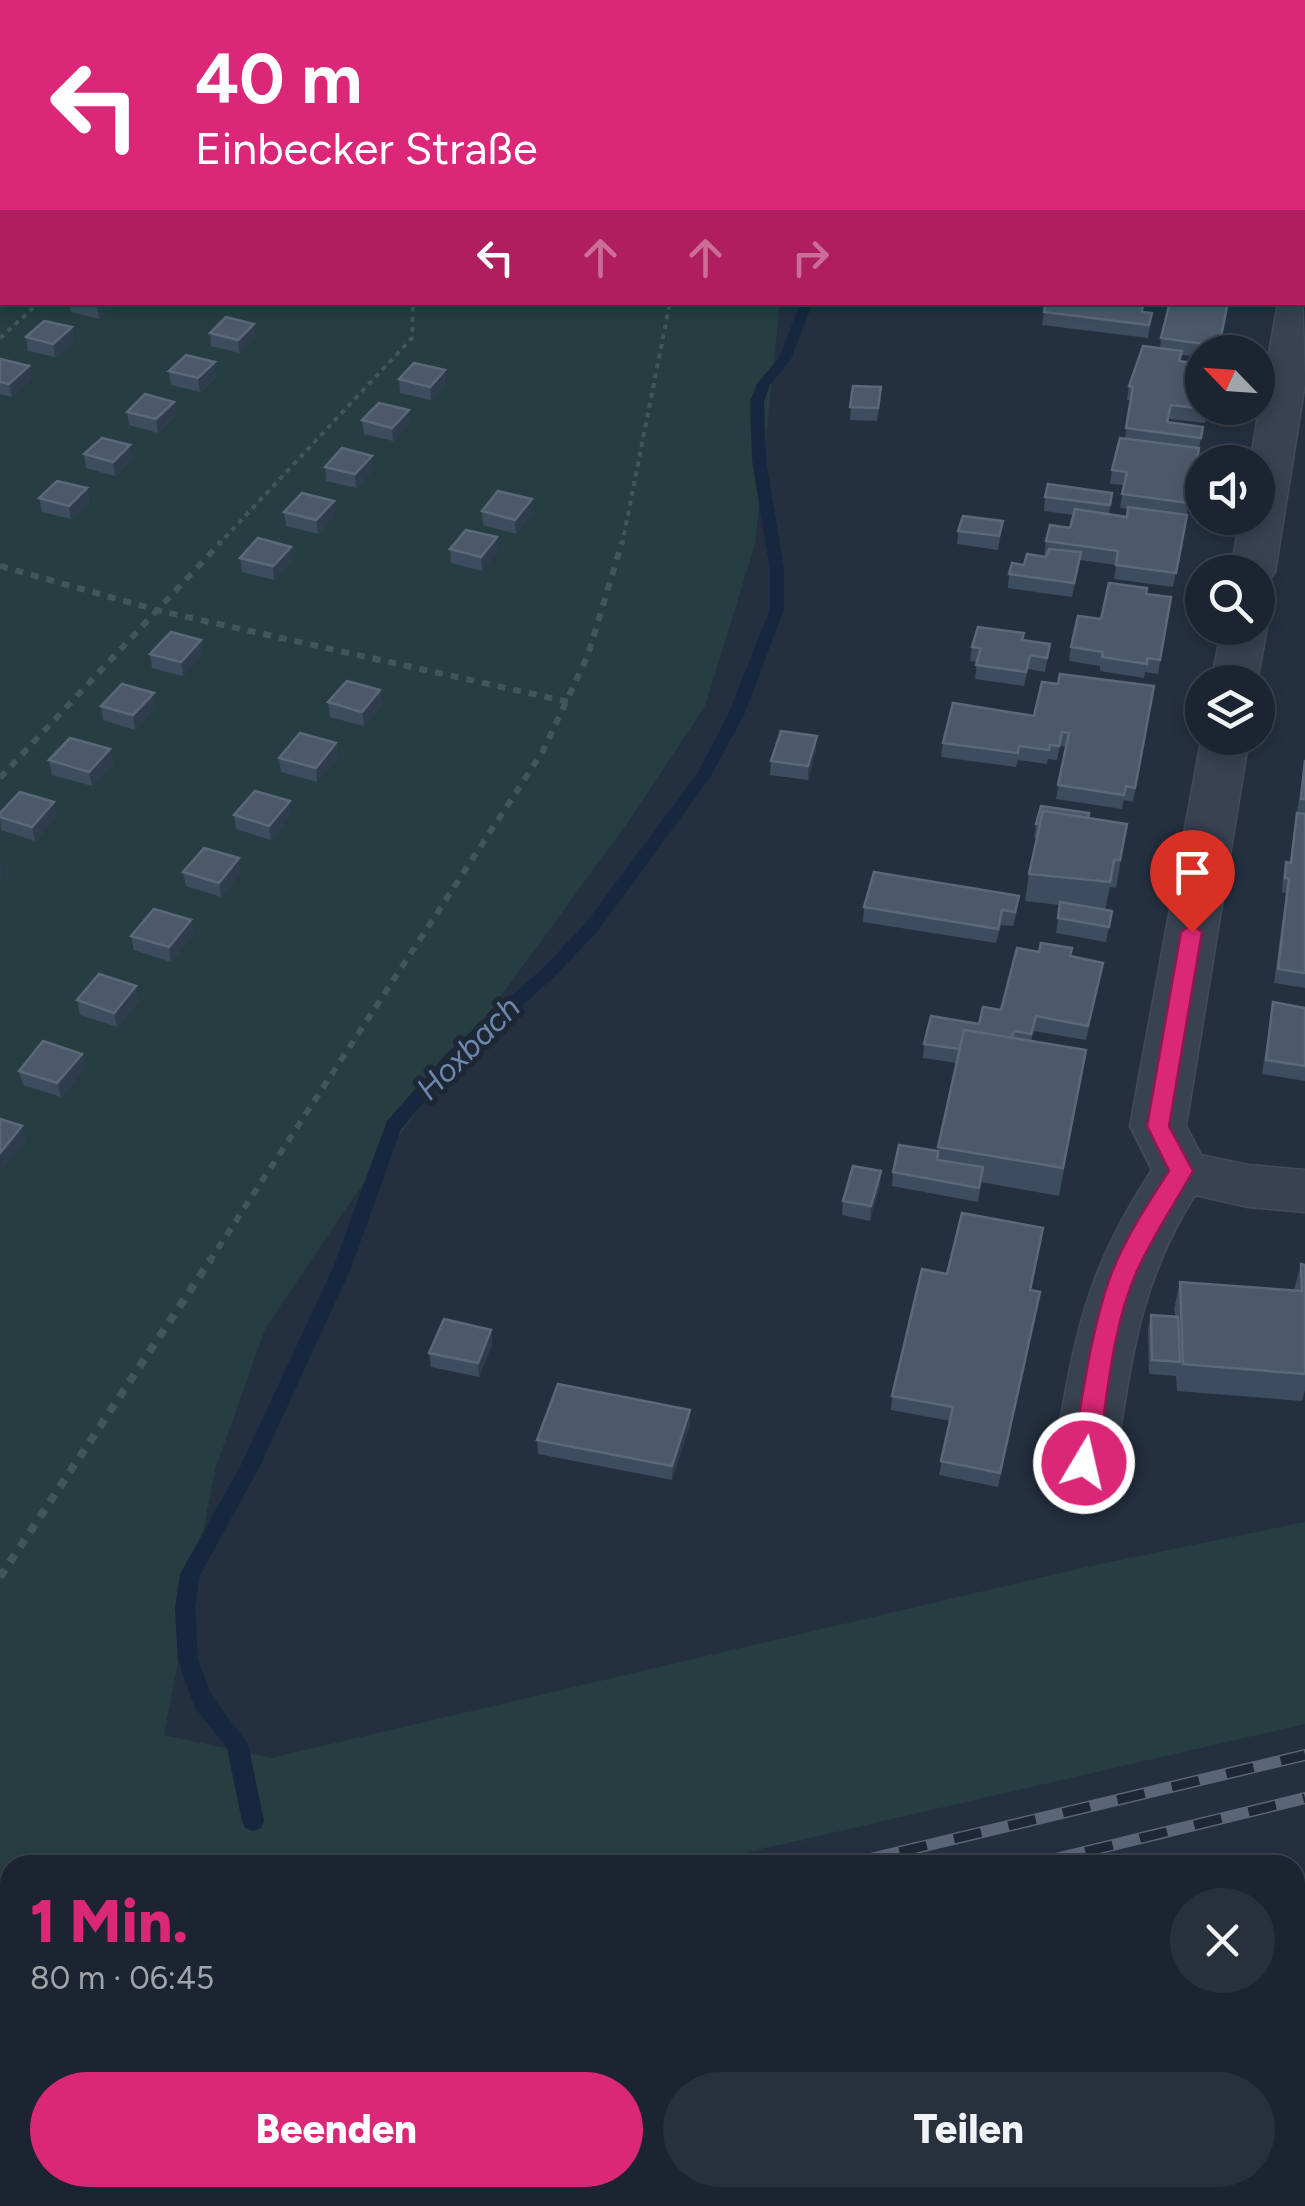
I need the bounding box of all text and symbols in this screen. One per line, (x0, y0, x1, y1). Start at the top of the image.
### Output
text: 40 m (195, 36, 362, 121)
icon: left (30, 40, 160, 170)
text: Einbecker Straße (195, 121, 537, 175)
icon: left (468, 230, 523, 285)
icon: ahead (573, 230, 628, 285)
icon: ahead (678, 230, 733, 285)
icon: right (783, 230, 838, 285)
north arrow (1185, 335, 1275, 425)
map controls (1185, 335, 1275, 755)
button: sound (1185, 445, 1275, 535)
button: search (1185, 555, 1275, 645)
button: layers (1185, 665, 1275, 755)
pin (1150, 830, 1235, 933)
icon: arrive (1165, 845, 1220, 900)
water label: Hoxbach (408, 988, 528, 1108)
position arrow (1032, 1411, 1136, 1515)
text: 1 Min. (30, 1885, 188, 1957)
button: close (1170, 1888, 1275, 1993)
text: 80 m · 06:45 (30, 1959, 214, 1997)
button: Beenden (30, 2072, 643, 2187)
button: Teilen (663, 2072, 1275, 2187)

